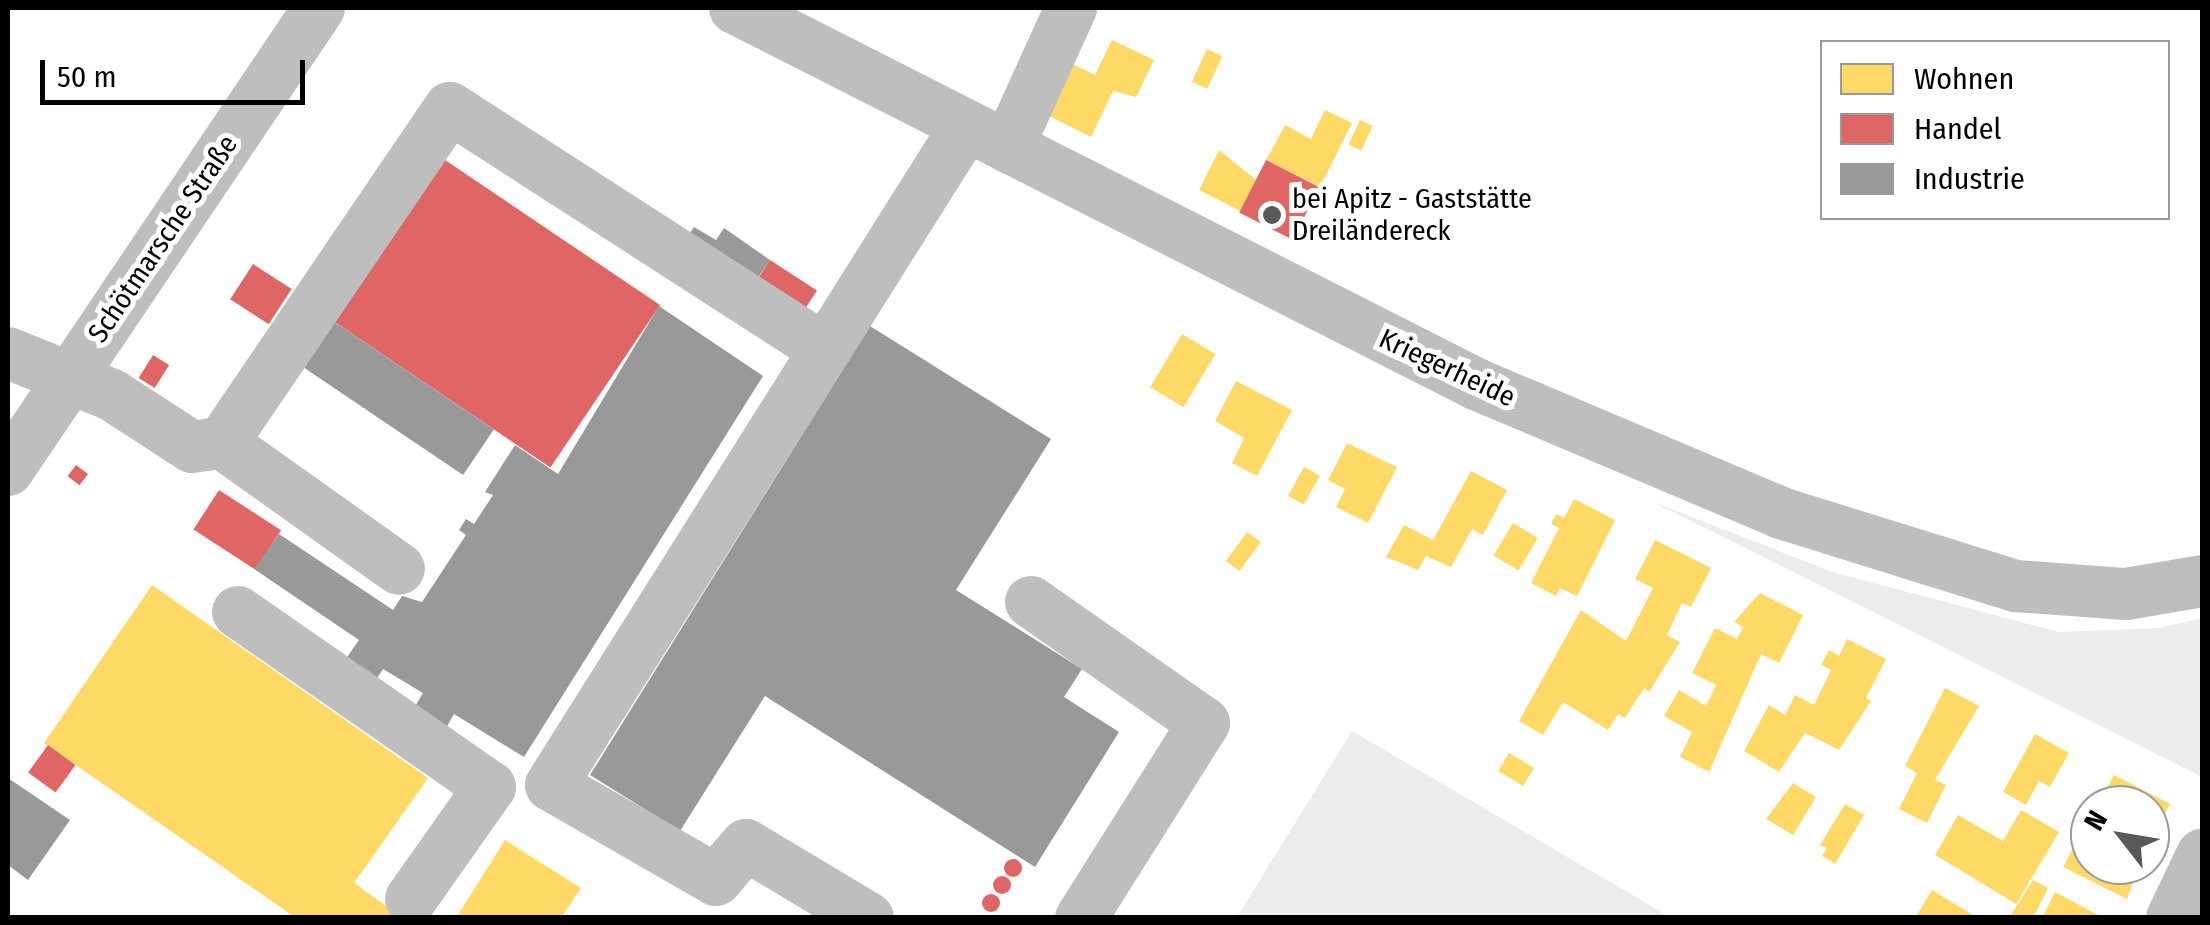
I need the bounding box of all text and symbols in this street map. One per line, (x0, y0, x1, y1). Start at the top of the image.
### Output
scale bar (45, 40, 310, 102)
legend (1820, 40, 2170, 220)
text: 50 m (57, 59, 117, 95)
text: Wohnen (1914, 61, 2014, 97)
text: Handel (1914, 111, 2002, 147)
street label: Schötmarsche Straße (81, 129, 245, 349)
text: Industrie (1914, 161, 2025, 197)
place label: bei Apitz - Gaststätte Dreiländereck (1292, 182, 1532, 248)
marker: bei Apitz - Gaststätte Dreiländereck (1261, 204, 1283, 226)
street label: Kriegerheide (1374, 322, 1520, 414)
north arrow (2070, 785, 2170, 885)
text: N (2077, 805, 2114, 836)

